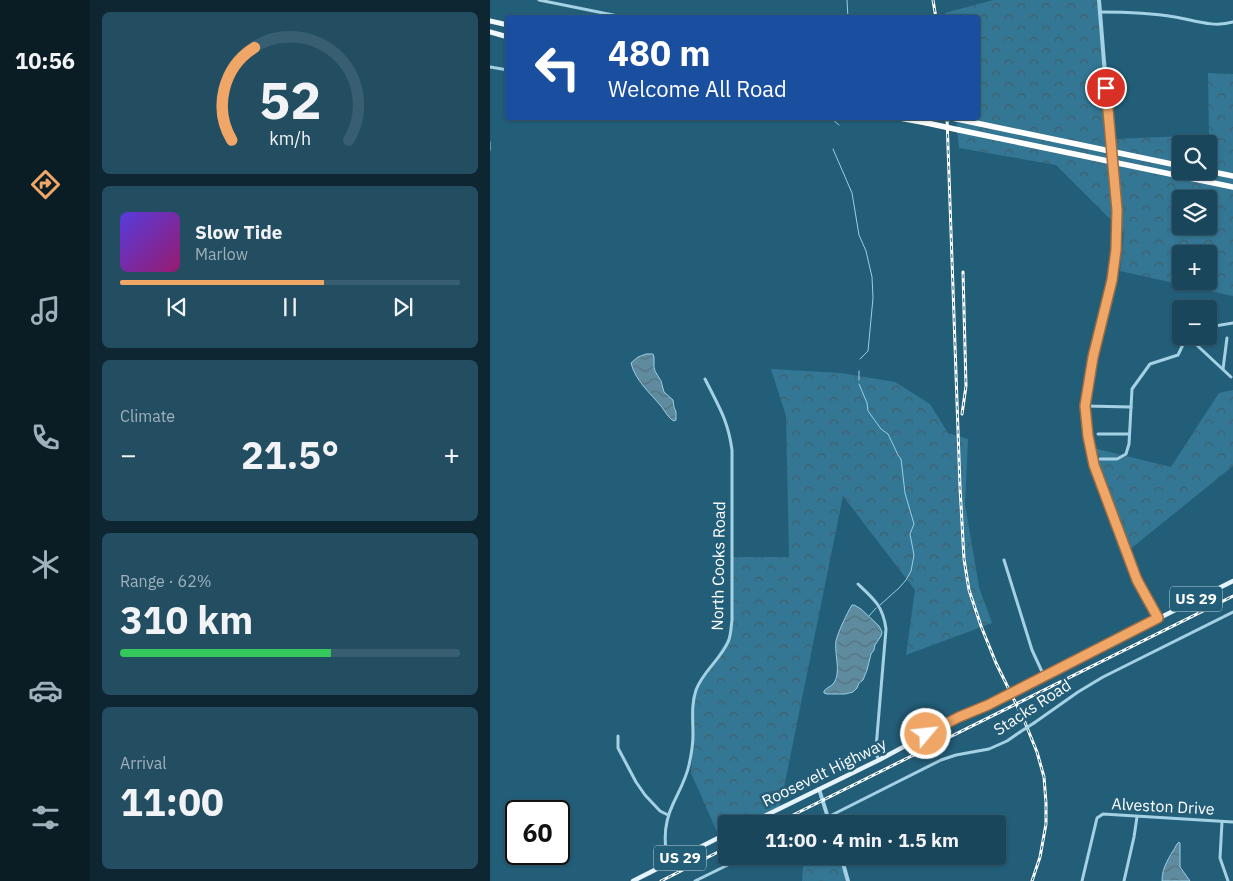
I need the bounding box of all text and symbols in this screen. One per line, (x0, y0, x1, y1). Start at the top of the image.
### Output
text: 480 m (608, 30, 711, 76)
icon: left (525, 35, 590, 100)
text: 10:56 (15, 46, 75, 75)
text: 52 (259, 66, 321, 133)
pin (1085, 67, 1127, 109)
text: Welcome All Road (608, 74, 787, 103)
icon: arrive (1092, 74, 1120, 102)
text: km/h (269, 127, 311, 150)
map controls (1172, 135, 1217, 345)
button: search (1172, 135, 1217, 180)
icon: directions (28, 167, 63, 202)
button: layers (1172, 190, 1217, 235)
text: Slow Tide (195, 220, 282, 244)
text: Marlow (195, 244, 248, 264)
button: + (1172, 245, 1217, 290)
icon: music (28, 293, 63, 328)
icon: previous (163, 293, 191, 321)
icon: pause (276, 293, 304, 321)
icon: next (389, 293, 417, 321)
button: − (1172, 300, 1217, 345)
text: Climate (120, 406, 175, 426)
icon: phone (28, 420, 63, 455)
text: 21.5° (241, 430, 339, 479)
text: − (120, 436, 137, 473)
text: + (443, 436, 460, 473)
street label: North Cooks Road (707, 501, 729, 631)
icon: climate (28, 547, 63, 582)
text: Range · 62% (120, 571, 212, 591)
road number: US 29 (1170, 586, 1222, 612)
text: 310 km (120, 595, 253, 644)
icon: car (28, 673, 63, 708)
street label: Stacks Road (990, 675, 1074, 739)
position arrow (899, 707, 951, 759)
street label: Roosevelt Highway (759, 733, 889, 811)
text: Arrival (120, 753, 167, 773)
text: 11:00 (120, 777, 224, 826)
street label: Alveston Drive (1111, 793, 1215, 819)
icon: filters (28, 800, 63, 835)
speed limit sign: 60 (505, 800, 570, 865)
text: 11:00 · 4 min · 1.5 km (765, 828, 959, 852)
road number: US 29 (654, 846, 706, 870)

